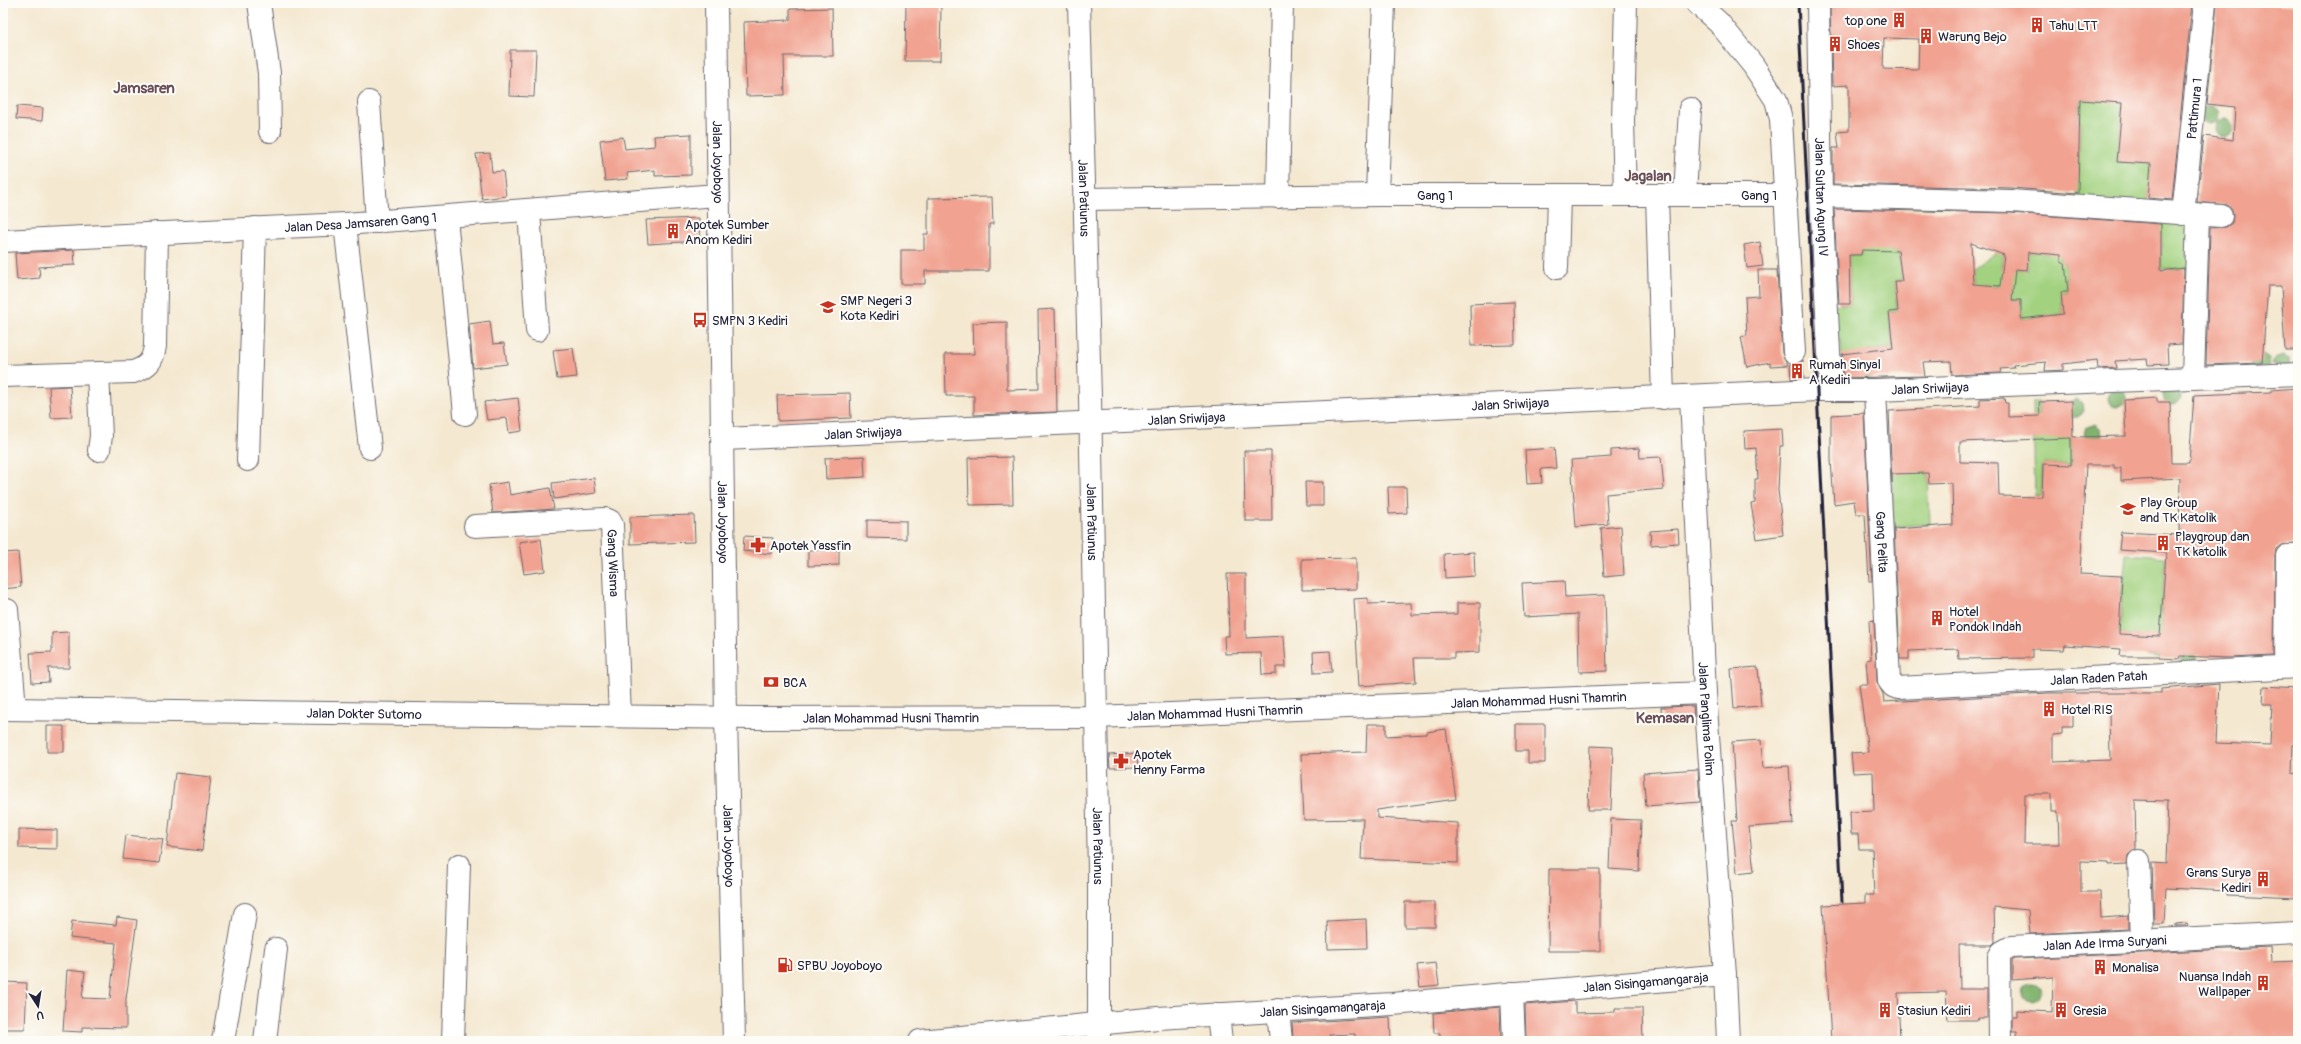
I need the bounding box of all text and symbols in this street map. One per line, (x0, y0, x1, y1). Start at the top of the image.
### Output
building icon: top one (1890, 11, 1908, 29)
place label: top one (1844, 13, 1888, 29)
building icon: Tahu LTT (2028, 16, 2046, 34)
place label: Tahu LTT (2049, 18, 2098, 34)
building icon: Warung Bejo (1917, 27, 1935, 45)
place label: Warung Bejo (1938, 29, 2007, 45)
building icon: Shoes (1826, 35, 1844, 53)
place label: Shoes (1847, 37, 1880, 53)
street label: Pattimura 1 (2184, 77, 2206, 140)
district label: Jamsaren (113, 79, 175, 98)
street label: Jalan Joyoboyo (709, 120, 726, 204)
street label: Jalan Sultan Agung IV (1811, 137, 1831, 257)
street label: Jalan Patiunus (1074, 159, 1093, 237)
district label: Jagalan (1624, 167, 1672, 186)
street label: Gang 1 (1417, 188, 1453, 204)
street label: Gang 1 (1741, 188, 1777, 204)
street label: Jalan Desa Jamsaren Gang 1 (284, 210, 437, 236)
place label: Apotek Sumber Anom Kediri (685, 217, 770, 248)
building icon: Apotek Sumber Anom Kediri (664, 222, 682, 240)
place label: SMP Negeri 3 Kota Kediri (840, 293, 912, 324)
school or university icon: SMP Negeri 3 Kota Kediri (819, 298, 837, 316)
bus stop icon: SMPN 3 Kediri (691, 311, 709, 329)
place label: SMPN 3 Kediri (712, 313, 788, 329)
place label: Rumah Sinyal A Kediri (1809, 357, 1881, 388)
building icon: Rumah Sinyal A Kediri (1788, 362, 1806, 380)
street label: Jalan Sriwijaya (1891, 379, 1969, 398)
street label: Jalan Sriwijaya (1471, 395, 1549, 414)
street label: Jalan Sriwijaya (1147, 410, 1226, 429)
street label: Jalan Sriwijaya (824, 424, 902, 443)
street label: Jalan Joyoboyo (714, 480, 731, 564)
street label: Jalan Patiunus (1083, 483, 1100, 561)
place label: Play Group and TK Katolik (2140, 495, 2217, 526)
school or university icon: Play Group and TK Katolik (2119, 500, 2137, 518)
street label: Gang Pelita (1872, 511, 1891, 573)
street label: Gang Wisma (603, 529, 622, 597)
place label: Playgroup dan TK katolik (2175, 529, 2250, 560)
building icon: Playgroup dan TK katolik (2154, 534, 2172, 552)
pharmacy icon: Apotek Yassfin (749, 536, 767, 554)
place label: Apotek Yassfin (770, 538, 851, 554)
place label: Hotel Pondok Indah (1949, 604, 2021, 635)
building icon: Hotel Pondok Indah (1928, 609, 1946, 627)
street label: Jalan Panglima Polim (1695, 661, 1718, 776)
street label: Jalan Raden Patah (2050, 668, 2148, 689)
bank icon: BCA (762, 673, 780, 691)
place label: BCA (783, 675, 807, 691)
street label: Jalan Mohammad Husni Thamrin (1450, 689, 1627, 712)
building icon: Hotel RIS (2040, 700, 2058, 718)
street label: Jalan Mohammad Husni Thamrin (1126, 702, 1303, 725)
place label: Hotel RIS (2061, 702, 2113, 718)
street label: Jalan Dokter Sutomo (306, 706, 422, 723)
district label: Kemasan (1636, 709, 1695, 728)
street label: Jalan Mohammad Husni Thamrin (803, 710, 979, 727)
place label: Apotek Henny Farma (1133, 747, 1205, 778)
pharmacy icon: Apotek Henny Farma (1112, 752, 1130, 770)
street label: Jalan Joyoboyo (719, 804, 737, 888)
street label: Jalan Patiunus (1089, 807, 1106, 885)
place label: Grans Surya Kediri (2186, 865, 2251, 896)
building icon: Grans Surya Kediri (2254, 870, 2272, 888)
street label: Jalan Ade Irma Suryani (2043, 932, 2167, 954)
fuel station icon: SPBU Joyoboyo (776, 956, 794, 974)
place label: SPBU Joyoboyo (797, 958, 882, 974)
building icon: Monalisa (2091, 958, 2109, 976)
place label: Monalisa (2112, 960, 2159, 976)
street label: Jalan Sisingamangaraja (1582, 969, 1709, 996)
place label: Nuansa Indah Wallpaper (2179, 969, 2251, 1000)
building icon: Nuansa Indah Wallpaper (2254, 974, 2272, 992)
north arrow (18, 986, 58, 1026)
street label: Jalan Sisingamangaraja (1259, 997, 1386, 1021)
building icon: Stasiun Kediri (1876, 1001, 1894, 1019)
building icon: Gresia (2052, 1001, 2070, 1019)
place label: Stasiun Kediri (1897, 1003, 1971, 1019)
place label: Gresia (2073, 1003, 2107, 1019)
text: U (35, 1008, 45, 1022)

